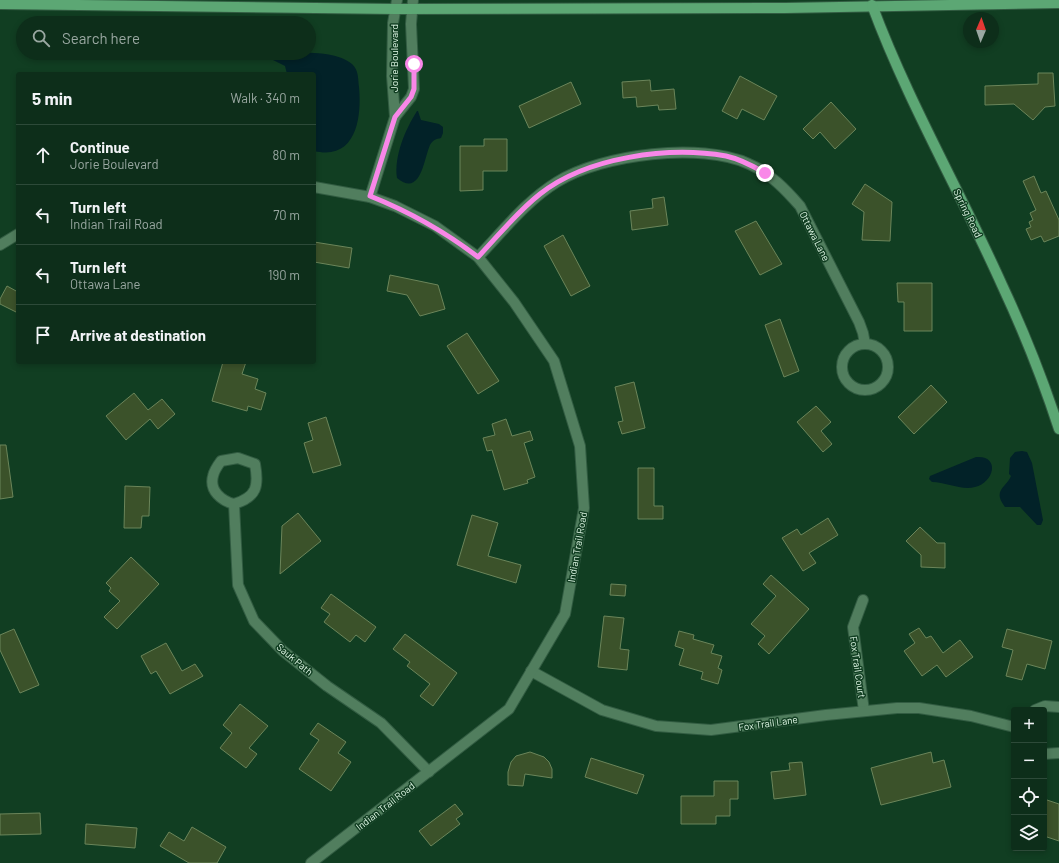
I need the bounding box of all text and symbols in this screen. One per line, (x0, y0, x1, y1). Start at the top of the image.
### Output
north arrow (963, 12, 999, 48)
search box (16, 16, 316, 60)
street label: Jorie Boulevard (388, 24, 400, 92)
icon: search (30, 27, 52, 49)
text: Search here (62, 29, 140, 47)
route start (405, 55, 423, 73)
text: 5 min (32, 88, 72, 108)
text: Walk · 340 m (231, 90, 300, 106)
text: Continue (70, 138, 130, 156)
icon: ahead (32, 144, 54, 166)
text: 80 m (273, 147, 300, 163)
text: Jorie Boulevard (70, 156, 159, 172)
route end (756, 164, 774, 182)
street label: Spring Road (951, 187, 985, 239)
text: Turn left (70, 198, 126, 216)
icon: left (32, 204, 54, 226)
text: 70 m (273, 207, 300, 223)
street label: Ottawa Lane (797, 209, 833, 263)
text: Indian Trail Road (70, 216, 163, 232)
text: Turn left (70, 258, 126, 276)
icon: left (32, 264, 54, 286)
text: 190 m (268, 267, 300, 283)
text: Ottawa Lane (70, 276, 140, 292)
icon: arrive (32, 324, 54, 346)
text: Arrive at destination (70, 326, 206, 344)
street label: Indian Trail Road (565, 511, 589, 583)
street label: Fox Trail Court (848, 635, 868, 699)
street label: Sauk Path (275, 640, 315, 678)
map controls (1011, 707, 1047, 851)
button: + (1011, 707, 1047, 743)
street label: Fox Trail Lane (738, 713, 798, 733)
button: − (1011, 743, 1047, 779)
street label: Indian Trail Road (353, 779, 417, 833)
button: locate (1011, 779, 1047, 815)
button: layers (1011, 815, 1047, 851)

